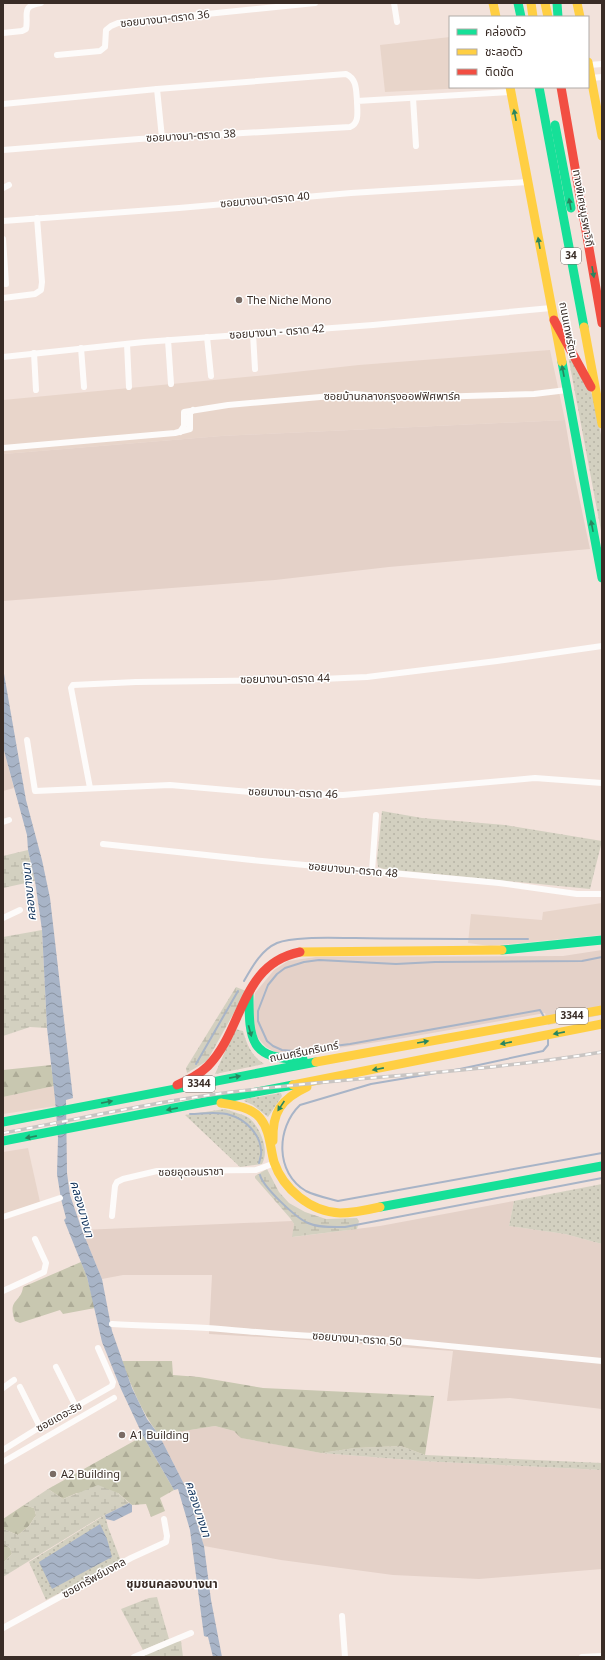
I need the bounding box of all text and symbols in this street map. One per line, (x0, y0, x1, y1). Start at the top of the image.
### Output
street label: ซอยบางนา-ตราด 36 (119, 6, 211, 32)
legend (449, 16, 589, 88)
text: คล่องตัว (485, 23, 526, 41)
text: ชะลอตัว (485, 43, 523, 61)
text: ติดขัด (485, 63, 514, 81)
one-way arrow (512, 109, 518, 121)
street label: ซอยบางนา-ตราด 38 (146, 125, 236, 147)
street label: ทางพิเศษบูรพาวิถี (568, 168, 598, 248)
street label: ซอยบางนา-ตราด 40 (220, 188, 310, 212)
one-way arrow (567, 198, 573, 210)
one-way arrow (536, 237, 542, 249)
road number: 34 (561, 248, 581, 264)
one-way arrow (591, 266, 597, 278)
place label: The Niche Mono (247, 292, 332, 309)
marker: The Niche Mono (234, 295, 244, 305)
street label: ถนนเทพรัตน (554, 300, 582, 360)
street label: ซอยบางนา - ตราด 42 (229, 320, 325, 344)
one-way arrow (560, 364, 566, 377)
street label: ซอยบ้านกลางกรุงออฟฟิศพาร์ค (324, 388, 460, 405)
one-way arrow (589, 520, 595, 532)
street label: ซอยบางนา-ตราด 44 (240, 670, 331, 688)
street label: ซอยบางนา-ตราด 46 (248, 783, 338, 803)
street label: ซอยบางนา-ตราด 48 (308, 858, 398, 882)
water label: คลองบางนา (17, 861, 41, 922)
road number: 3344 (556, 1008, 588, 1024)
one-way arrow (248, 1025, 254, 1037)
one-way arrow (553, 1030, 565, 1036)
street label: ถนนศรีนครินทร์ (268, 1037, 341, 1067)
one-way arrow (417, 1039, 430, 1045)
one-way arrow (500, 1040, 512, 1046)
one-way arrow (372, 1066, 384, 1072)
one-way arrow (229, 1074, 241, 1080)
road number: 3344 (183, 1076, 215, 1092)
one-way arrow (101, 1099, 113, 1105)
one-way arrow (277, 1101, 284, 1112)
one-way arrow (166, 1107, 178, 1113)
one-way arrow (25, 1134, 37, 1140)
street label: ซอยอุดอนราชา (158, 1163, 224, 1181)
water label: คลองบางนา (65, 1178, 99, 1241)
street label: ซอยบางนา-ตราด 50 (312, 1327, 402, 1351)
street label: ซอยเดอะริช (33, 1397, 85, 1437)
place label: A1 Building (130, 1427, 189, 1444)
marker: A1 Building (117, 1430, 127, 1440)
place label: A2 Building (61, 1466, 120, 1483)
marker: A2 Building (48, 1469, 58, 1479)
water label: คลองบางนา (180, 1478, 216, 1541)
street label: ซอยทรัพย์มงคล (59, 1553, 129, 1603)
district label: ชุมชนคลองบางนา (126, 1575, 218, 1593)

